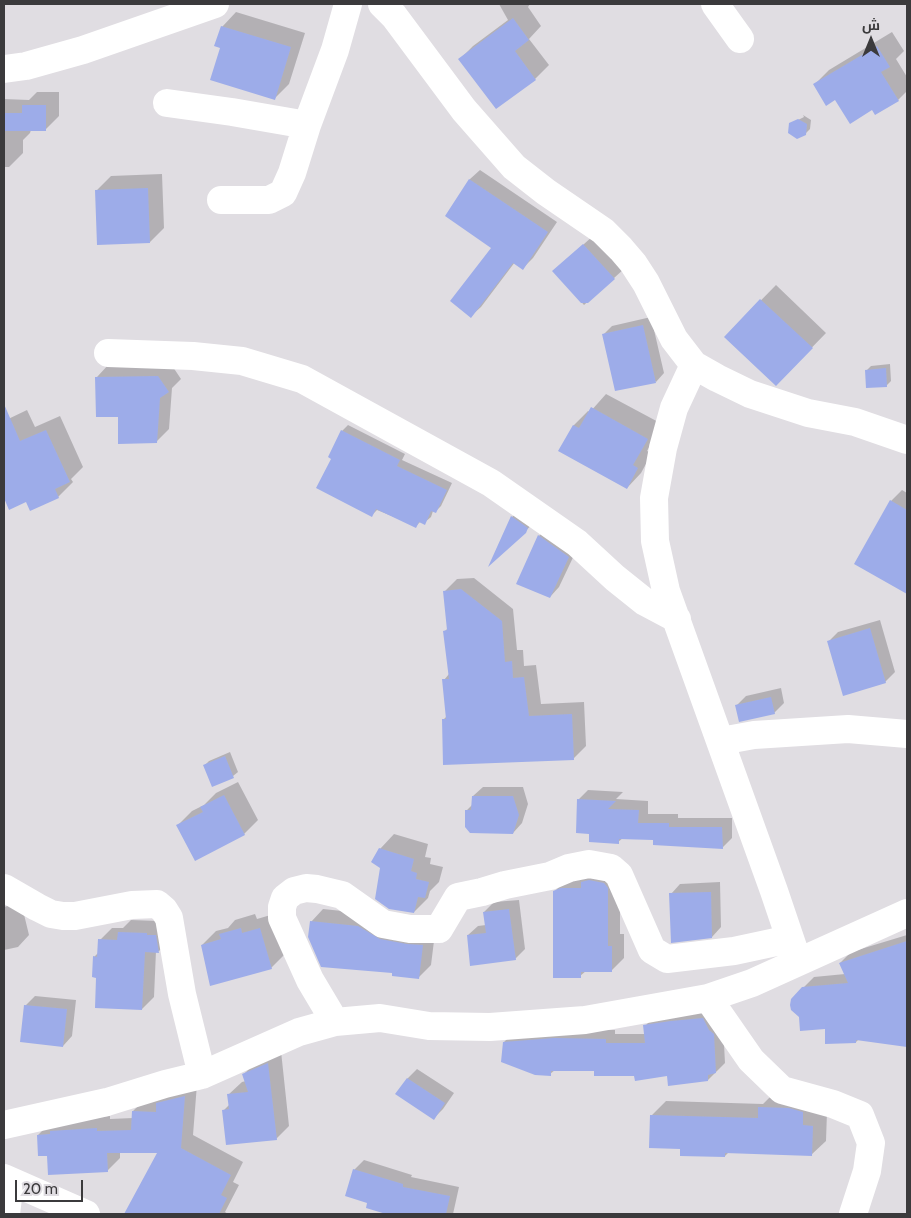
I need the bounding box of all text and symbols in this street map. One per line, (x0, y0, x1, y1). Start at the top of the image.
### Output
north arrow (846, 15, 896, 65)
text: ش (862, 16, 880, 34)
scale bar (18, 1170, 85, 1202)
text: 20 m (23, 1180, 58, 1198)

